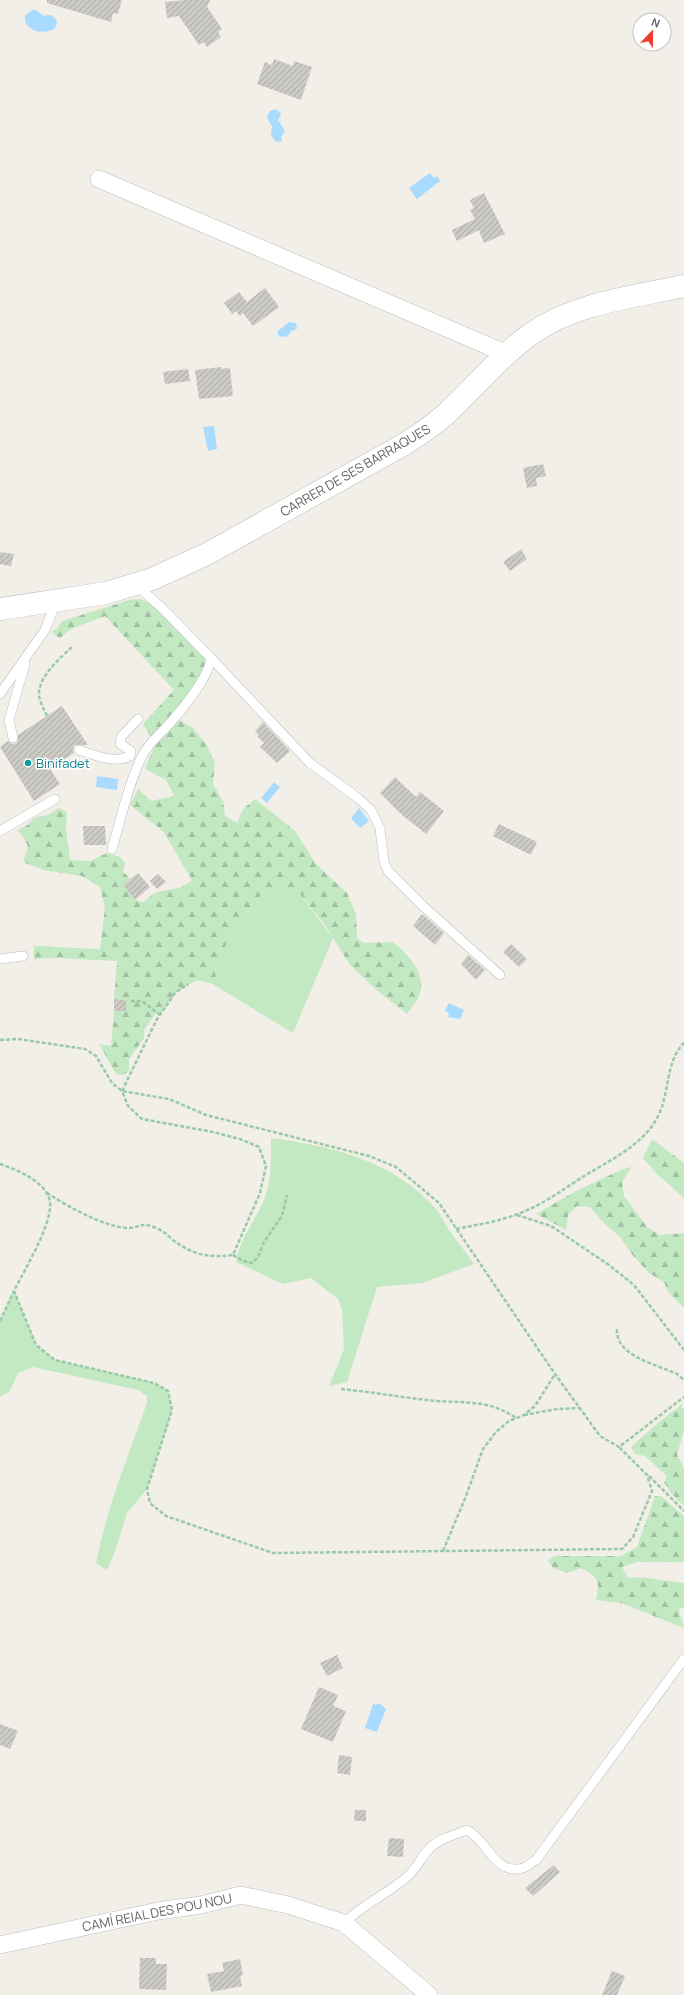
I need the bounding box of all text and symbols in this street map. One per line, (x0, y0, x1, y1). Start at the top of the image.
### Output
north arrow (632, 12, 672, 52)
text: N (649, 14, 662, 31)
street label: CARRER DE SES BARRAQUES (277, 420, 433, 520)
place label: Binifadet (36, 754, 90, 772)
marker: Binifadet (23, 758, 33, 768)
street label: CAMÍ REIAL DES POU NOU (81, 1889, 233, 1935)

